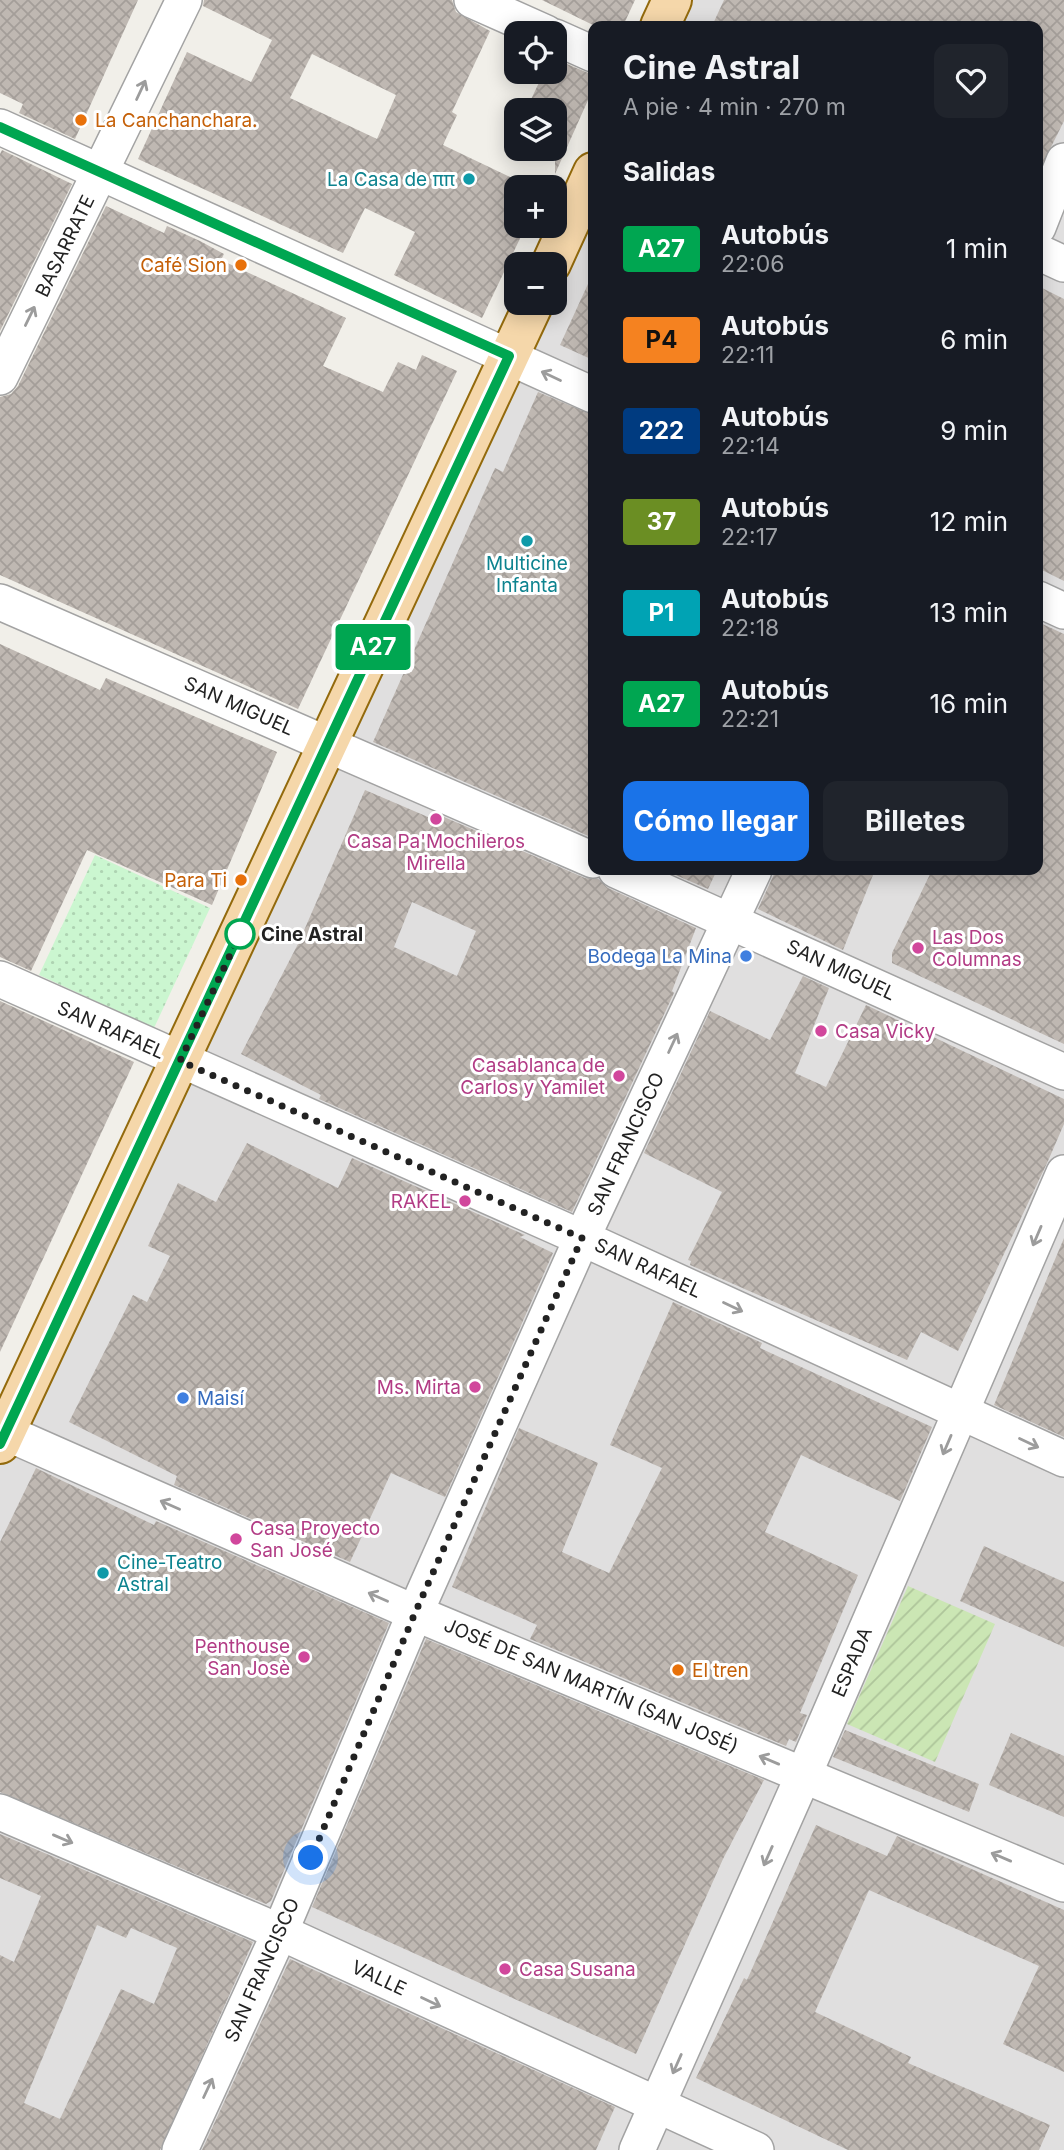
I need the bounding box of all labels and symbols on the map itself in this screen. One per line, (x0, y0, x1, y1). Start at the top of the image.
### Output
one-way arrow (135, 79, 148, 101)
place label: La Canchanchara. (95, 109, 258, 132)
marker: La Canchanchara. (73, 112, 89, 128)
place label: La Casa de ππ (327, 168, 455, 191)
marker: La Casa de ππ (461, 171, 477, 187)
street label: BASARRATE (30, 191, 100, 301)
place label: Café Sion (140, 254, 227, 277)
marker: Café Sion (233, 257, 249, 273)
one-way arrow (24, 306, 38, 327)
one-way arrow (541, 368, 562, 382)
marker: Multicine Infanta (519, 533, 535, 549)
place label: Multicine Infanta (486, 552, 568, 597)
line badge: A27 (333, 624, 413, 670)
street label: SAN MIGUEL (181, 672, 297, 740)
marker: Casa Pa'Mochileros Mirella (428, 811, 444, 827)
place label: Casa Pa'Mochileros Mirella (347, 830, 525, 875)
place label: Para Ti (164, 869, 227, 892)
marker: Para Ti (233, 872, 249, 888)
marker: Cine Astral (225, 919, 255, 949)
place label: Cine Astral (261, 923, 363, 946)
place label: Las Dos Columnas (932, 926, 1022, 971)
street label: SAN MIGUEL (783, 935, 899, 1005)
marker: Las Dos Columnas (910, 940, 926, 956)
place label: Bodega La Mina (587, 945, 732, 968)
marker: Bodega La Mina (738, 948, 754, 964)
street label: SAN RAFAEL (54, 996, 168, 1064)
place label: Casa Vicky (835, 1020, 936, 1043)
marker: Casa Vicky (813, 1023, 829, 1039)
one-way arrow (667, 1033, 680, 1054)
place label: Casablanca de Carlos y Yamilet (460, 1054, 605, 1099)
marker: Casablanca de Carlos y Yamilet (611, 1068, 627, 1084)
street label: SAN FRANCISCO (583, 1069, 669, 1219)
place label: RAKEL (391, 1190, 451, 1213)
marker: RAKEL (457, 1193, 473, 1209)
one-way arrow (1030, 1225, 1043, 1246)
street label: SAN RAFAEL (591, 1233, 705, 1303)
one-way arrow (722, 1301, 743, 1314)
place label: Ms. Mirta (377, 1376, 461, 1399)
marker: Ms. Mirta (467, 1379, 483, 1395)
place label: Maisí (197, 1387, 244, 1410)
marker: Maisí (175, 1390, 191, 1406)
one-way arrow (939, 1433, 952, 1455)
one-way arrow (1017, 1437, 1039, 1450)
one-way arrow (159, 1498, 181, 1511)
place label: Casa Proyecto San José (250, 1517, 380, 1562)
marker: Casa Proyecto San José (228, 1531, 244, 1547)
place label: Cine-Teatro Astral (117, 1551, 222, 1596)
marker: Cine-Teatro Astral (95, 1565, 111, 1581)
one-way arrow (368, 1590, 389, 1603)
street label: JOSÉ DE SAN MARTÍN (SAN JOSÉ) (441, 1613, 742, 1759)
street label: ESPADA (827, 1624, 877, 1700)
place label: Penthouse San Josè (194, 1635, 290, 1680)
marker: Penthouse San Josè (296, 1649, 312, 1665)
place label: El tren (692, 1659, 749, 1682)
marker: El tren (670, 1662, 686, 1678)
one-way arrow (758, 1753, 780, 1766)
one-way arrow (51, 1833, 73, 1846)
your location (293, 1840, 328, 1875)
one-way arrow (761, 1844, 774, 1866)
one-way arrow (991, 1850, 1012, 1863)
street label: SAN FRANCISCO (220, 1894, 304, 2046)
street label: VALLE (348, 1955, 410, 2001)
place label: Casa Susana (519, 1958, 636, 1981)
marker: Casa Susana (497, 1961, 513, 1977)
one-way arrow (420, 1996, 441, 2009)
one-way arrow (670, 2053, 683, 2074)
one-way arrow (202, 2078, 216, 2099)

